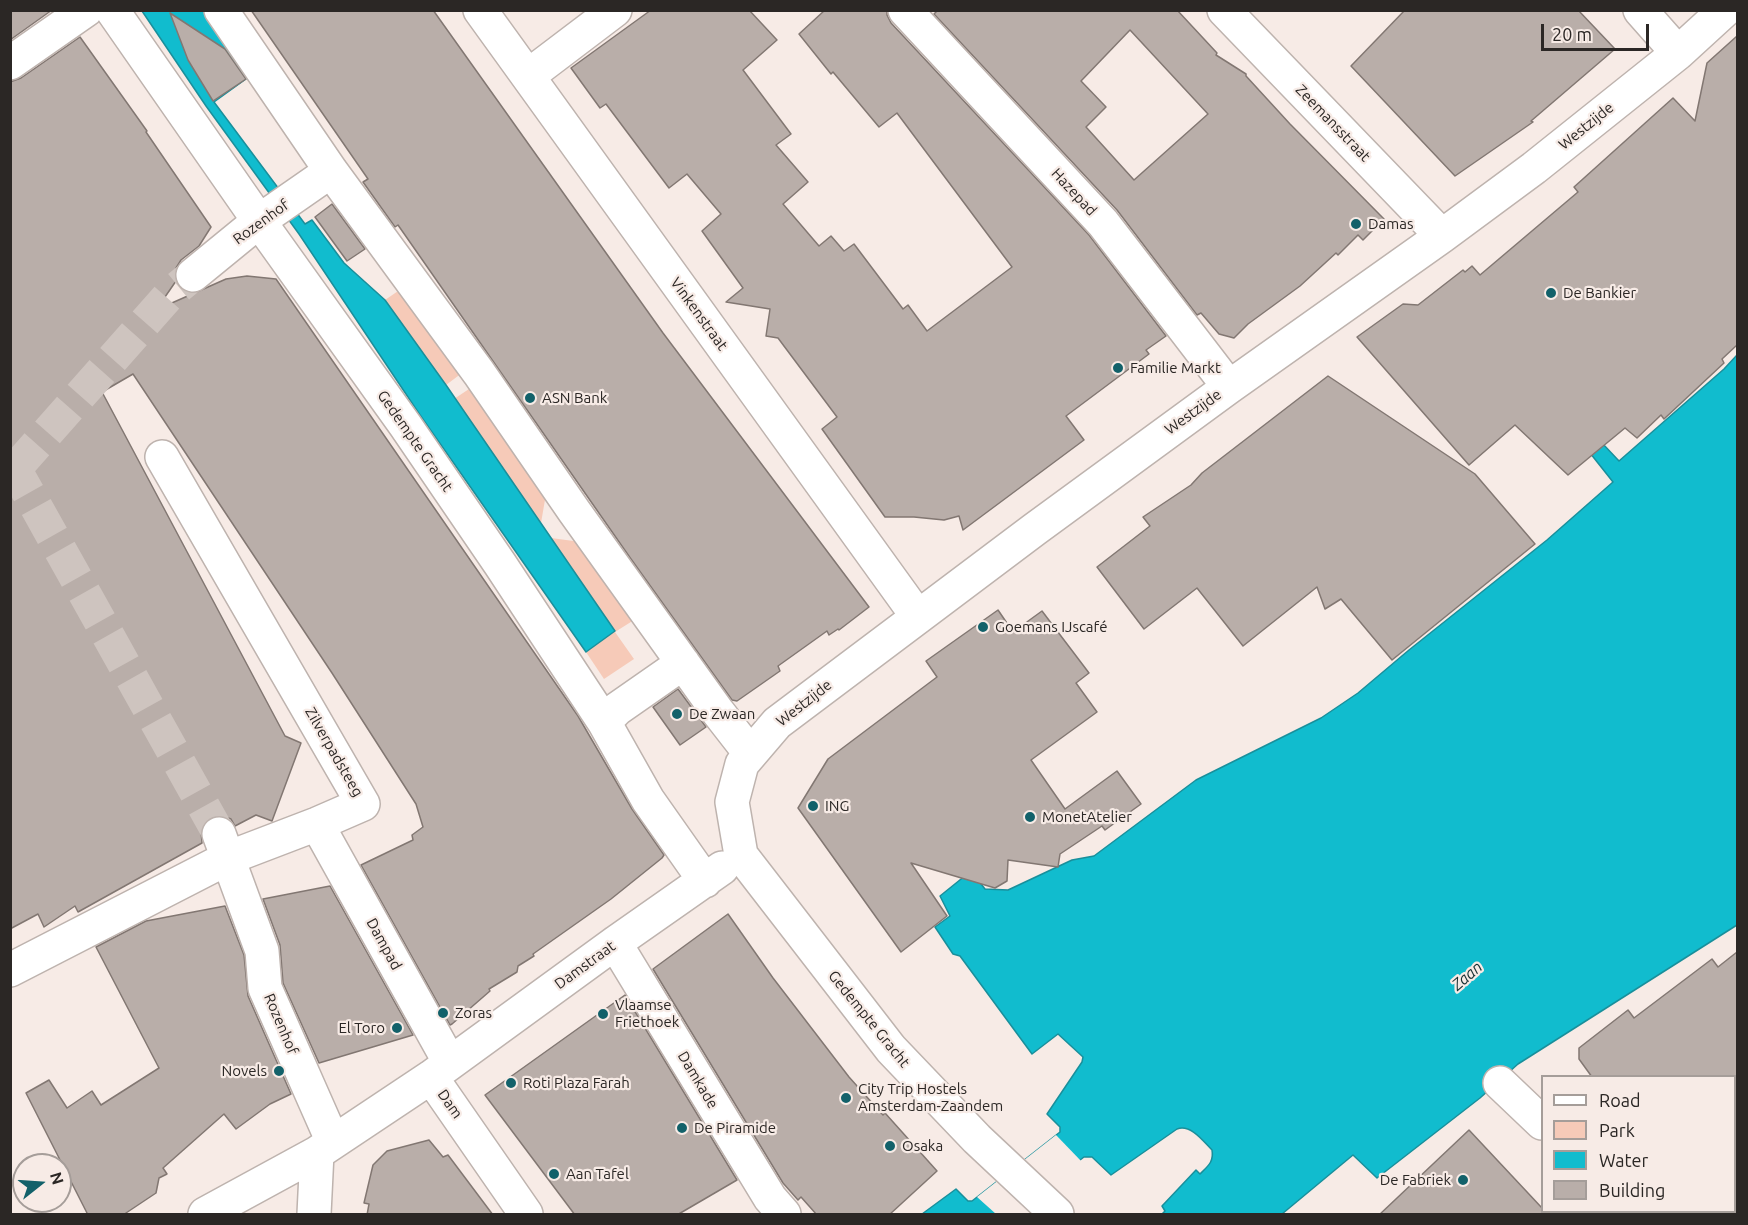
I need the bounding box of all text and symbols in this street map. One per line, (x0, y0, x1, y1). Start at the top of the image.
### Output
scale bar (1544, 12, 1652, 50)
text: 20 m (1552, 24, 1592, 44)
street label: Zeemansstraat (1292, 81, 1374, 165)
street label: Westzijde (1555, 98, 1617, 154)
street label: Hazepad (1047, 164, 1101, 220)
street label: Rozenhof (230, 196, 292, 248)
place label: Damas (1368, 215, 1413, 233)
marker: Damas (1349, 217, 1363, 231)
street label: Vinkenstraat (667, 274, 731, 354)
place label: De Bankier (1563, 284, 1636, 302)
marker: De Bankier (1544, 286, 1558, 300)
place label: Familie Markt (1130, 359, 1221, 377)
marker: Familie Markt (1111, 361, 1125, 375)
street label: Westzijde (1161, 385, 1225, 439)
street label: Gedempte Gracht (373, 387, 457, 495)
place label: ASN Bank (542, 389, 607, 407)
marker: ASN Bank (523, 391, 537, 405)
place label: Goemans IJscafé (995, 618, 1108, 636)
marker: Goemans IJscafé (976, 620, 990, 634)
street label: Westzijde (773, 676, 835, 730)
street label: Zilverpadsteeg (301, 704, 367, 800)
place label: De Zwaan (689, 705, 755, 723)
marker: De Zwaan (670, 707, 684, 721)
place label: ING (825, 797, 849, 815)
marker: ING (806, 799, 820, 813)
place label: MonetAtelier (1042, 808, 1132, 826)
marker: MonetAtelier (1023, 810, 1037, 824)
street label: Dampad (362, 915, 406, 973)
street label: Damstraat (551, 937, 619, 993)
water label: Zaan (1448, 957, 1486, 995)
street label: Gedempte Gracht (824, 967, 914, 1071)
street label: Rozenhof (260, 991, 302, 1057)
place label: Vlaamse Friethoek (615, 996, 679, 1031)
place label: Zoras (455, 1004, 492, 1022)
marker: Zoras (436, 1006, 450, 1020)
marker: Vlaamse Friethoek (596, 1007, 610, 1021)
place label: El Toro (338, 1019, 385, 1037)
marker: El Toro (390, 1021, 404, 1035)
street label: Damkade (674, 1048, 722, 1112)
place label: Novels (222, 1062, 267, 1080)
marker: Novels (272, 1064, 286, 1078)
place label: Roti Plaza Farah (523, 1074, 630, 1092)
legend (1541, 1075, 1736, 1213)
marker: Roti Plaza Farah (504, 1076, 518, 1090)
place label: City Trip Hostels Amsterdam-Zaandem (858, 1080, 1003, 1115)
street label: Dam (434, 1086, 466, 1122)
text: Road (1599, 1090, 1641, 1110)
marker: City Trip Hostels Amsterdam-Zaandem (839, 1091, 853, 1105)
place label: De Piramide (694, 1119, 776, 1137)
text: Park (1599, 1120, 1635, 1140)
marker: De Piramide (675, 1121, 689, 1135)
place label: Osaka (902, 1137, 943, 1155)
marker: Osaka (883, 1139, 897, 1153)
text: Water (1599, 1150, 1648, 1170)
north arrow (12, 1153, 72, 1213)
place label: Aan Tafel (566, 1165, 629, 1183)
marker: Aan Tafel (547, 1167, 561, 1181)
text: N (47, 1170, 68, 1187)
place label: De Fabriek (1380, 1171, 1451, 1189)
marker: De Fabriek (1456, 1173, 1470, 1187)
text: Building (1599, 1180, 1665, 1200)

